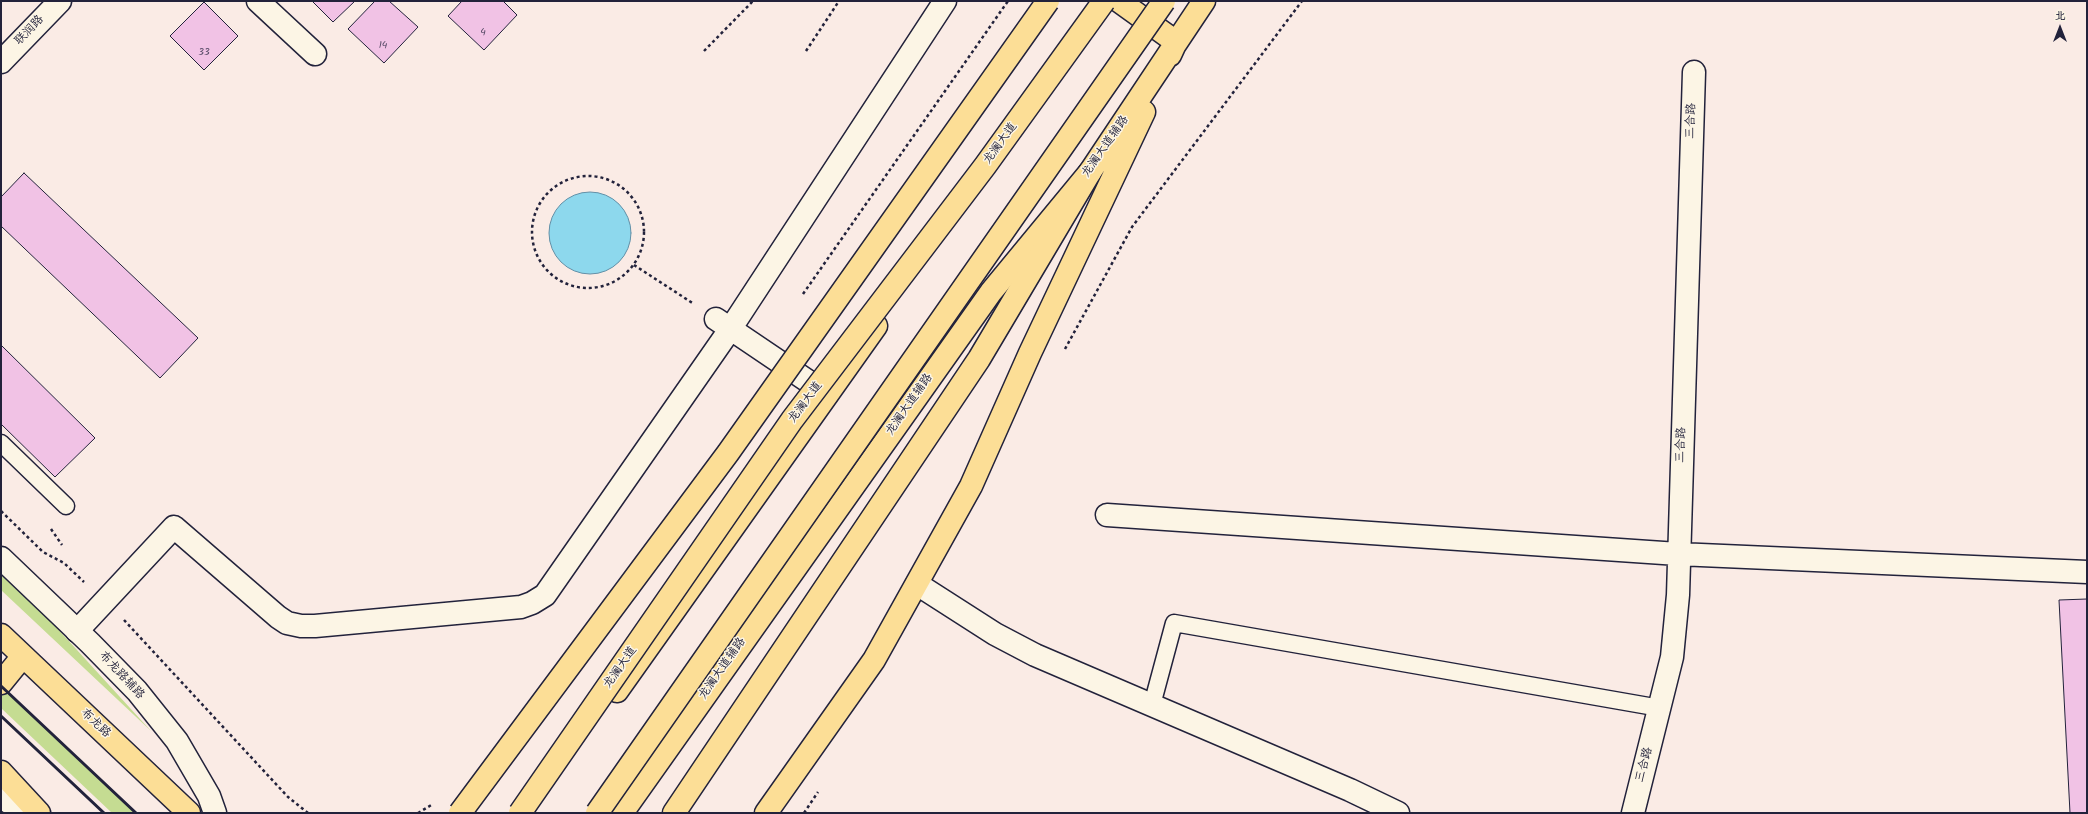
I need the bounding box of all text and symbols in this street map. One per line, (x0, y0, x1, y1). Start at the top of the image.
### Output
text: 北 (2055, 7, 2066, 25)
north arrow (2040, 8, 2080, 48)
street label: 联润路 (12, 13, 48, 49)
house number: 4 (480, 27, 486, 39)
house number: 14 (379, 40, 387, 52)
house number: 33 (198, 47, 210, 59)
street label: 三合路 (1684, 103, 1700, 139)
street label: 龙澜大道辅路 (1079, 113, 1133, 181)
street label: 龙澜大道 (981, 120, 1021, 168)
street label: 龙澜大道辅路 (883, 371, 937, 439)
street label: 龙澜大道 (786, 379, 826, 427)
street label: 三合路 (1674, 427, 1690, 463)
street label: 龙澜大道辅路 (696, 635, 750, 703)
street label: 龙澜大道 (601, 644, 641, 692)
street label: 布龙路辅路 (95, 649, 147, 703)
street label: 布龙路 (77, 706, 113, 742)
street label: 三合路 (1633, 746, 1657, 784)

